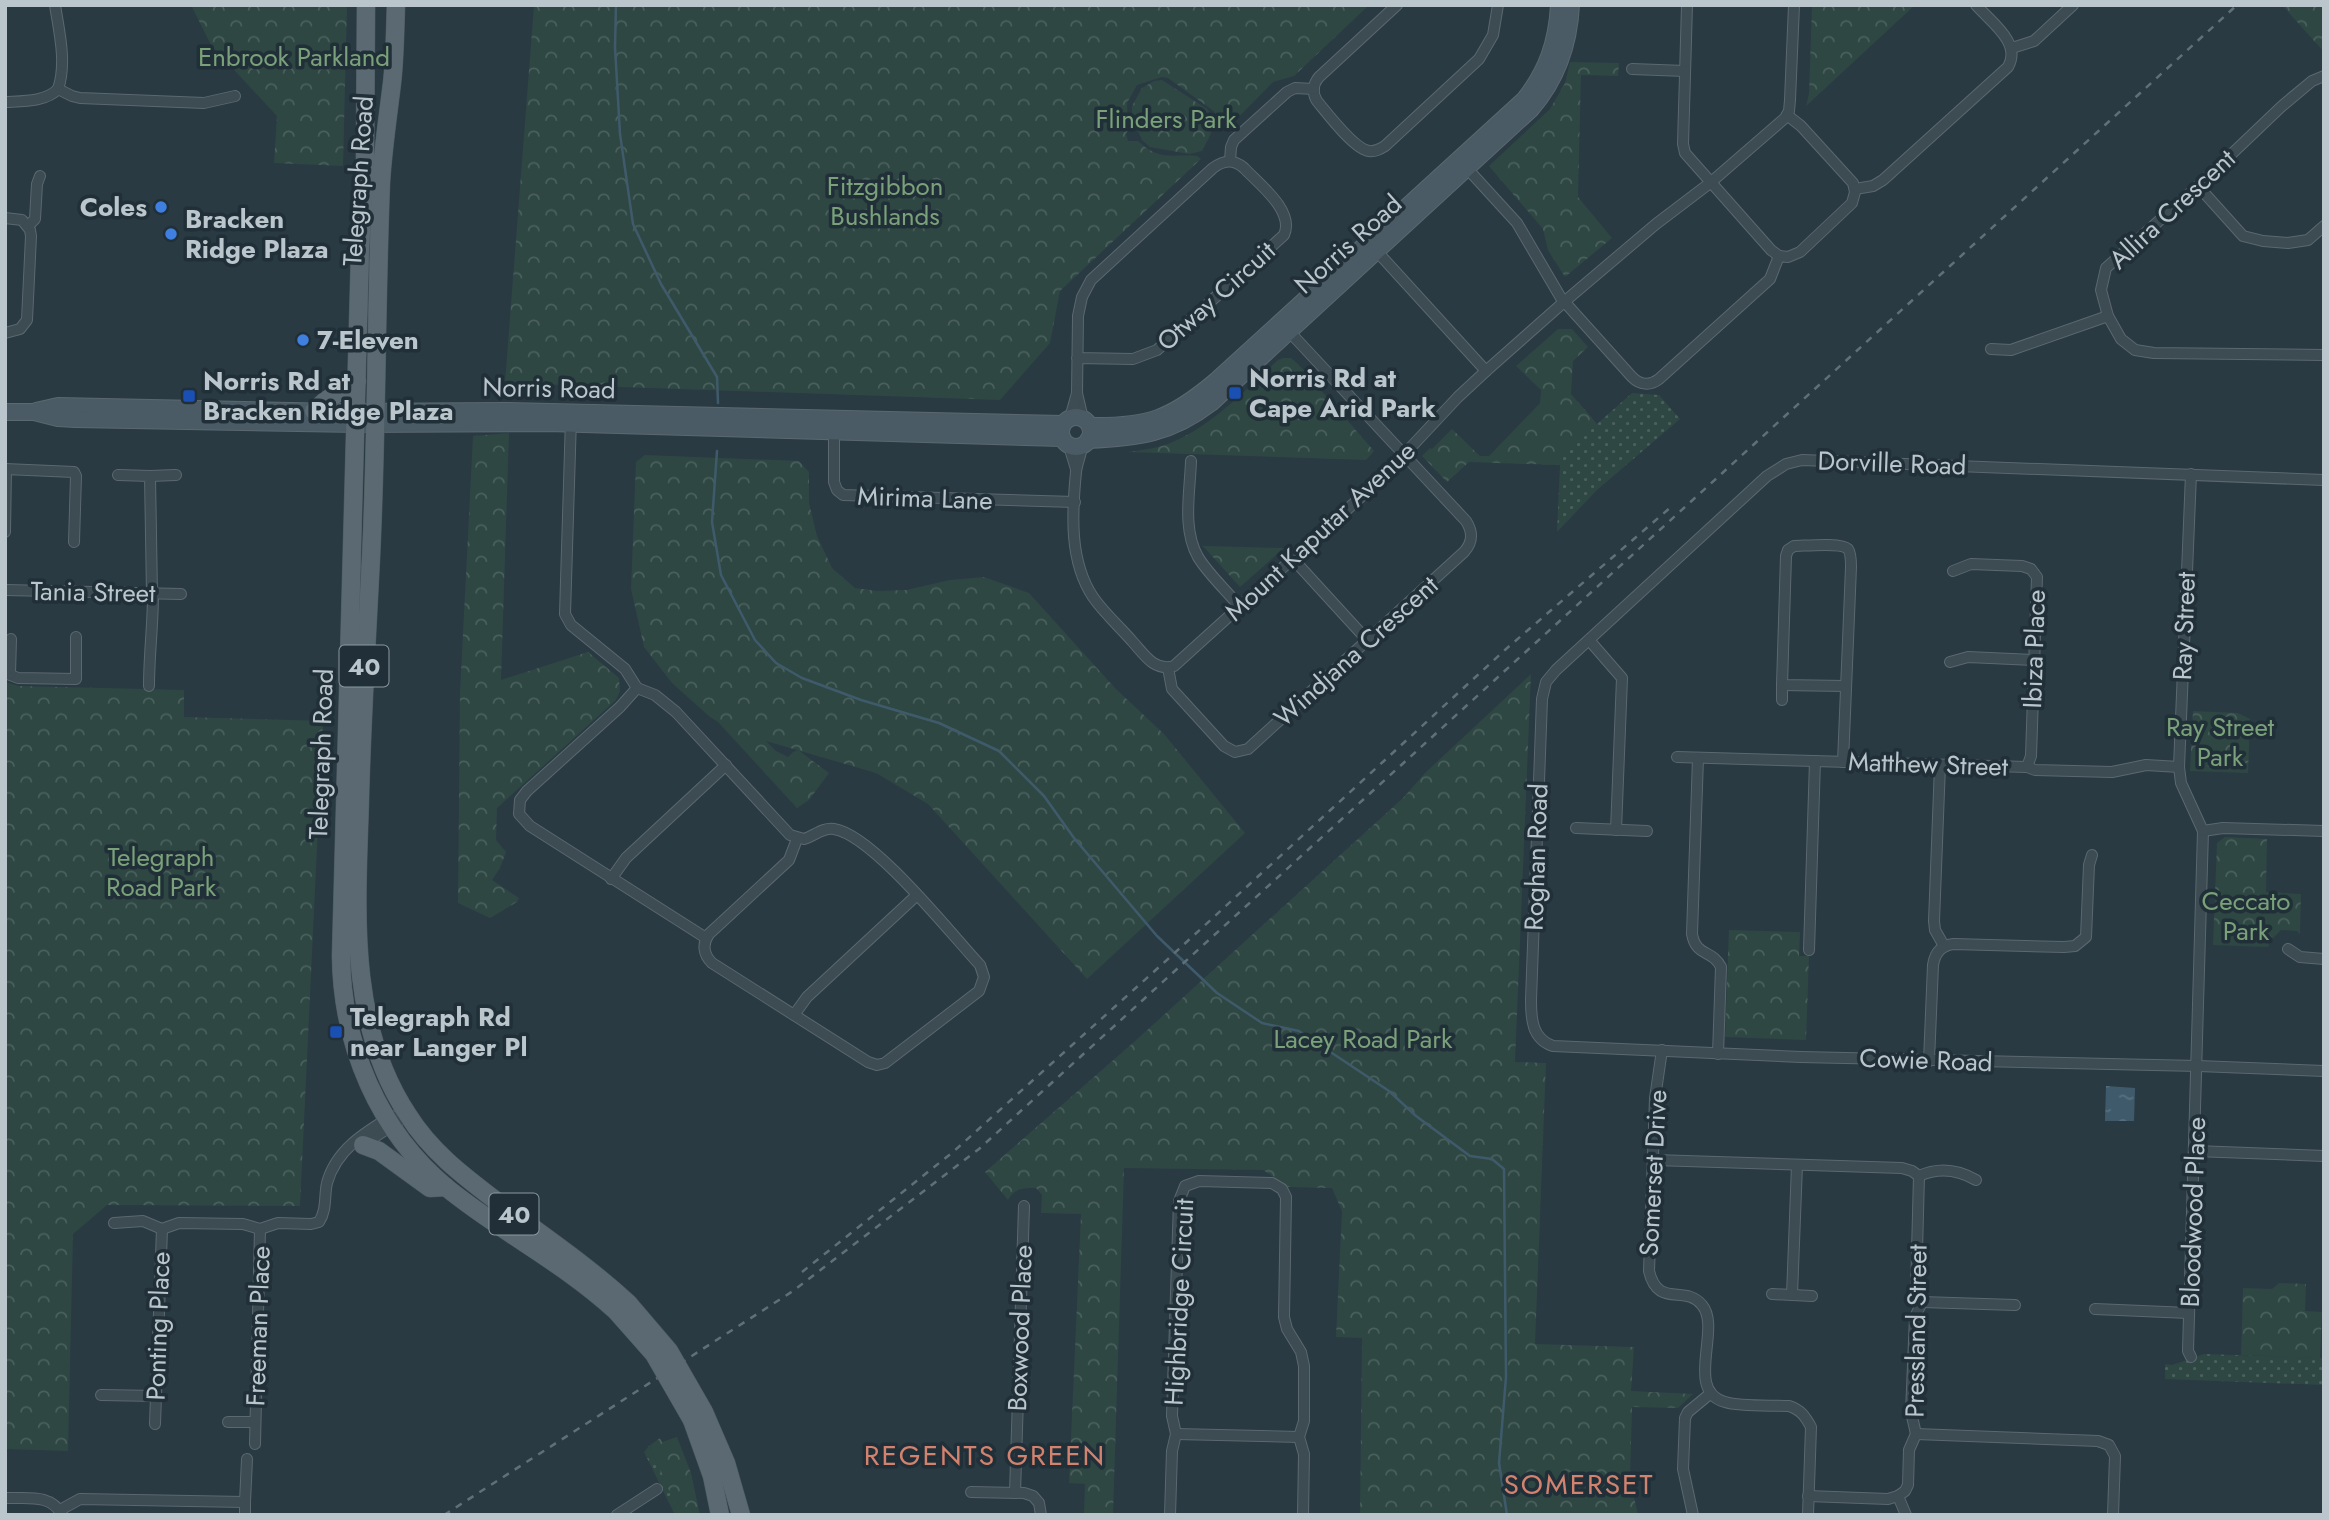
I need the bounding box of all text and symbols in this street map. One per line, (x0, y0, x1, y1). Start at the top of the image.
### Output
park label: Enbrook Parkland (198, 38, 390, 76)
street label: Telegraph Road (333, 94, 383, 268)
park label: Flinders Park (1095, 100, 1237, 138)
street label: Allira Crescent (2100, 140, 2244, 278)
park label: Fitzgibbon Bushlands (827, 167, 943, 235)
street label: Norris Road (1286, 185, 1410, 303)
place label: Coles (80, 188, 147, 226)
marker: Coles (153, 199, 169, 215)
place label: Bracken Ridge Plaza (185, 200, 328, 268)
marker: Bracken Ridge Plaza (163, 226, 179, 242)
street label: Otway Circuit (1148, 232, 1284, 360)
place label: 7-Eleven (317, 321, 419, 359)
marker: 7-Eleven (295, 332, 311, 348)
place label: Norris Rd at Cape Arid Park (1249, 359, 1436, 427)
place label: Norris Rd at Bracken Ridge Plaza (203, 362, 453, 430)
street label: Norris Road (482, 368, 616, 408)
marker: Norris Rd at Cape Arid Park (1227, 385, 1243, 401)
marker: Norris Rd at Bracken Ridge Plaza (181, 388, 197, 404)
street label: Mount Kaputar Avenue (1216, 432, 1424, 630)
street label: Dorville Road (1817, 441, 1967, 485)
street label: Mirima Lane (857, 477, 993, 519)
street label: Windjana Crescent (1265, 566, 1447, 735)
street label: Ray Street (2163, 571, 2205, 681)
street label: Tania Street (30, 572, 156, 612)
street label: Ibiza Place (2013, 589, 2055, 709)
road number: 40 (340, 646, 388, 686)
street label: Telegraph Road (299, 668, 343, 840)
park label: Ray Street Park (2166, 708, 2275, 776)
street label: Matthew Street (1847, 742, 2009, 786)
street label: Roghan Road (1514, 783, 1558, 931)
park label: Telegraph Road Park (106, 838, 217, 906)
park label: Ceccato Park (2202, 882, 2291, 950)
place label: Telegraph Rd near Langer Pl (350, 998, 528, 1066)
park label: Lacey Road Park (1273, 1020, 1453, 1058)
marker: Telegraph Rd near Langer Pl (328, 1024, 344, 1040)
street label: Cowie Road (1859, 1039, 1993, 1081)
street label: Somerset Drive (1630, 1089, 1676, 1257)
street label: Bloodwood Place (2171, 1116, 2215, 1308)
road number: 40 (490, 1194, 538, 1234)
street label: Highbridge Circuit (1155, 1197, 1203, 1407)
street label: Pressland Street (1895, 1243, 1937, 1418)
street label: Boxwood Place (998, 1244, 1042, 1412)
street label: Freeman Place (236, 1245, 280, 1407)
street label: Ponting Place (136, 1251, 180, 1401)
district label: REGENTS GREEN (864, 1435, 1106, 1476)
district label: SOMERSET (1504, 1464, 1655, 1505)

